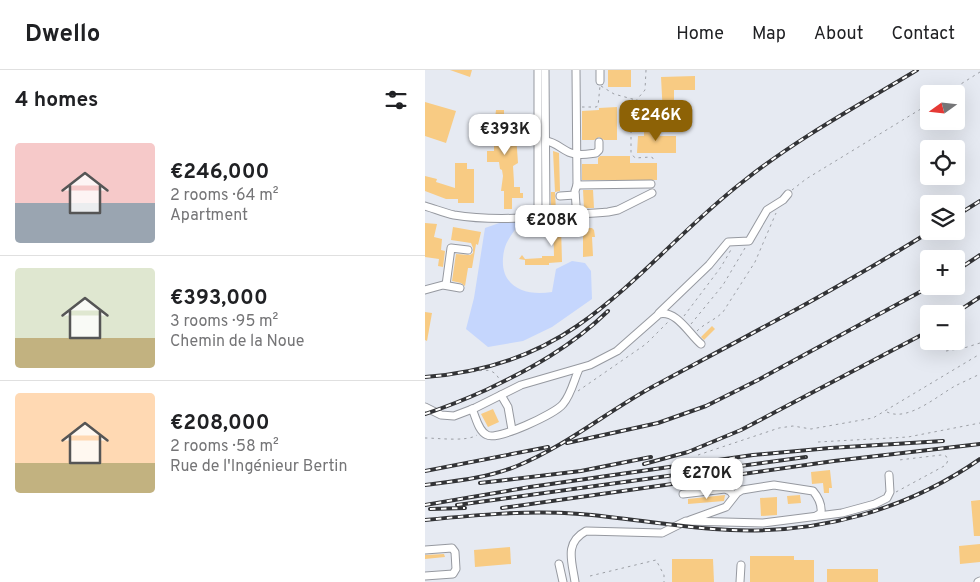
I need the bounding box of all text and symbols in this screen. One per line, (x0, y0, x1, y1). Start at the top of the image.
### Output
text: Dwello (25, 20, 100, 50)
text: Home (676, 23, 724, 46)
text: Map (752, 23, 786, 46)
text: About (814, 23, 863, 46)
text: Contact (891, 23, 955, 46)
north arrow (920, 85, 965, 130)
map controls (920, 85, 965, 350)
icon: filters (382, 86, 410, 114)
text: 4 homes (15, 87, 98, 114)
pin: €246K (621, 100, 691, 142)
text: €246K (630, 106, 682, 126)
pin: €393K (470, 114, 540, 156)
text: €393K (480, 120, 530, 140)
button: locate (920, 140, 965, 185)
text: €246,000 (170, 159, 269, 186)
icon: home (55, 163, 115, 223)
text: 2 rooms · 64 m² (170, 186, 279, 206)
button: layers (920, 195, 965, 240)
pin: €208K (517, 204, 587, 247)
text: Apartment (170, 206, 248, 226)
text: €208K (526, 211, 578, 231)
button: + (920, 250, 965, 295)
text: €393,000 (170, 285, 268, 312)
icon: home (55, 288, 115, 348)
button: − (920, 305, 965, 350)
text: 3 rooms · 95 m² (170, 312, 278, 332)
text: Chemin de la Noue (170, 332, 304, 352)
text: €208,000 (170, 410, 270, 437)
icon: home (55, 413, 115, 473)
text: 2 rooms · 58 m² (170, 437, 279, 457)
text: Rue de l'Ingénieur Bertin (170, 457, 347, 477)
pin: €270K (672, 458, 742, 500)
text: €270K (682, 464, 732, 484)

